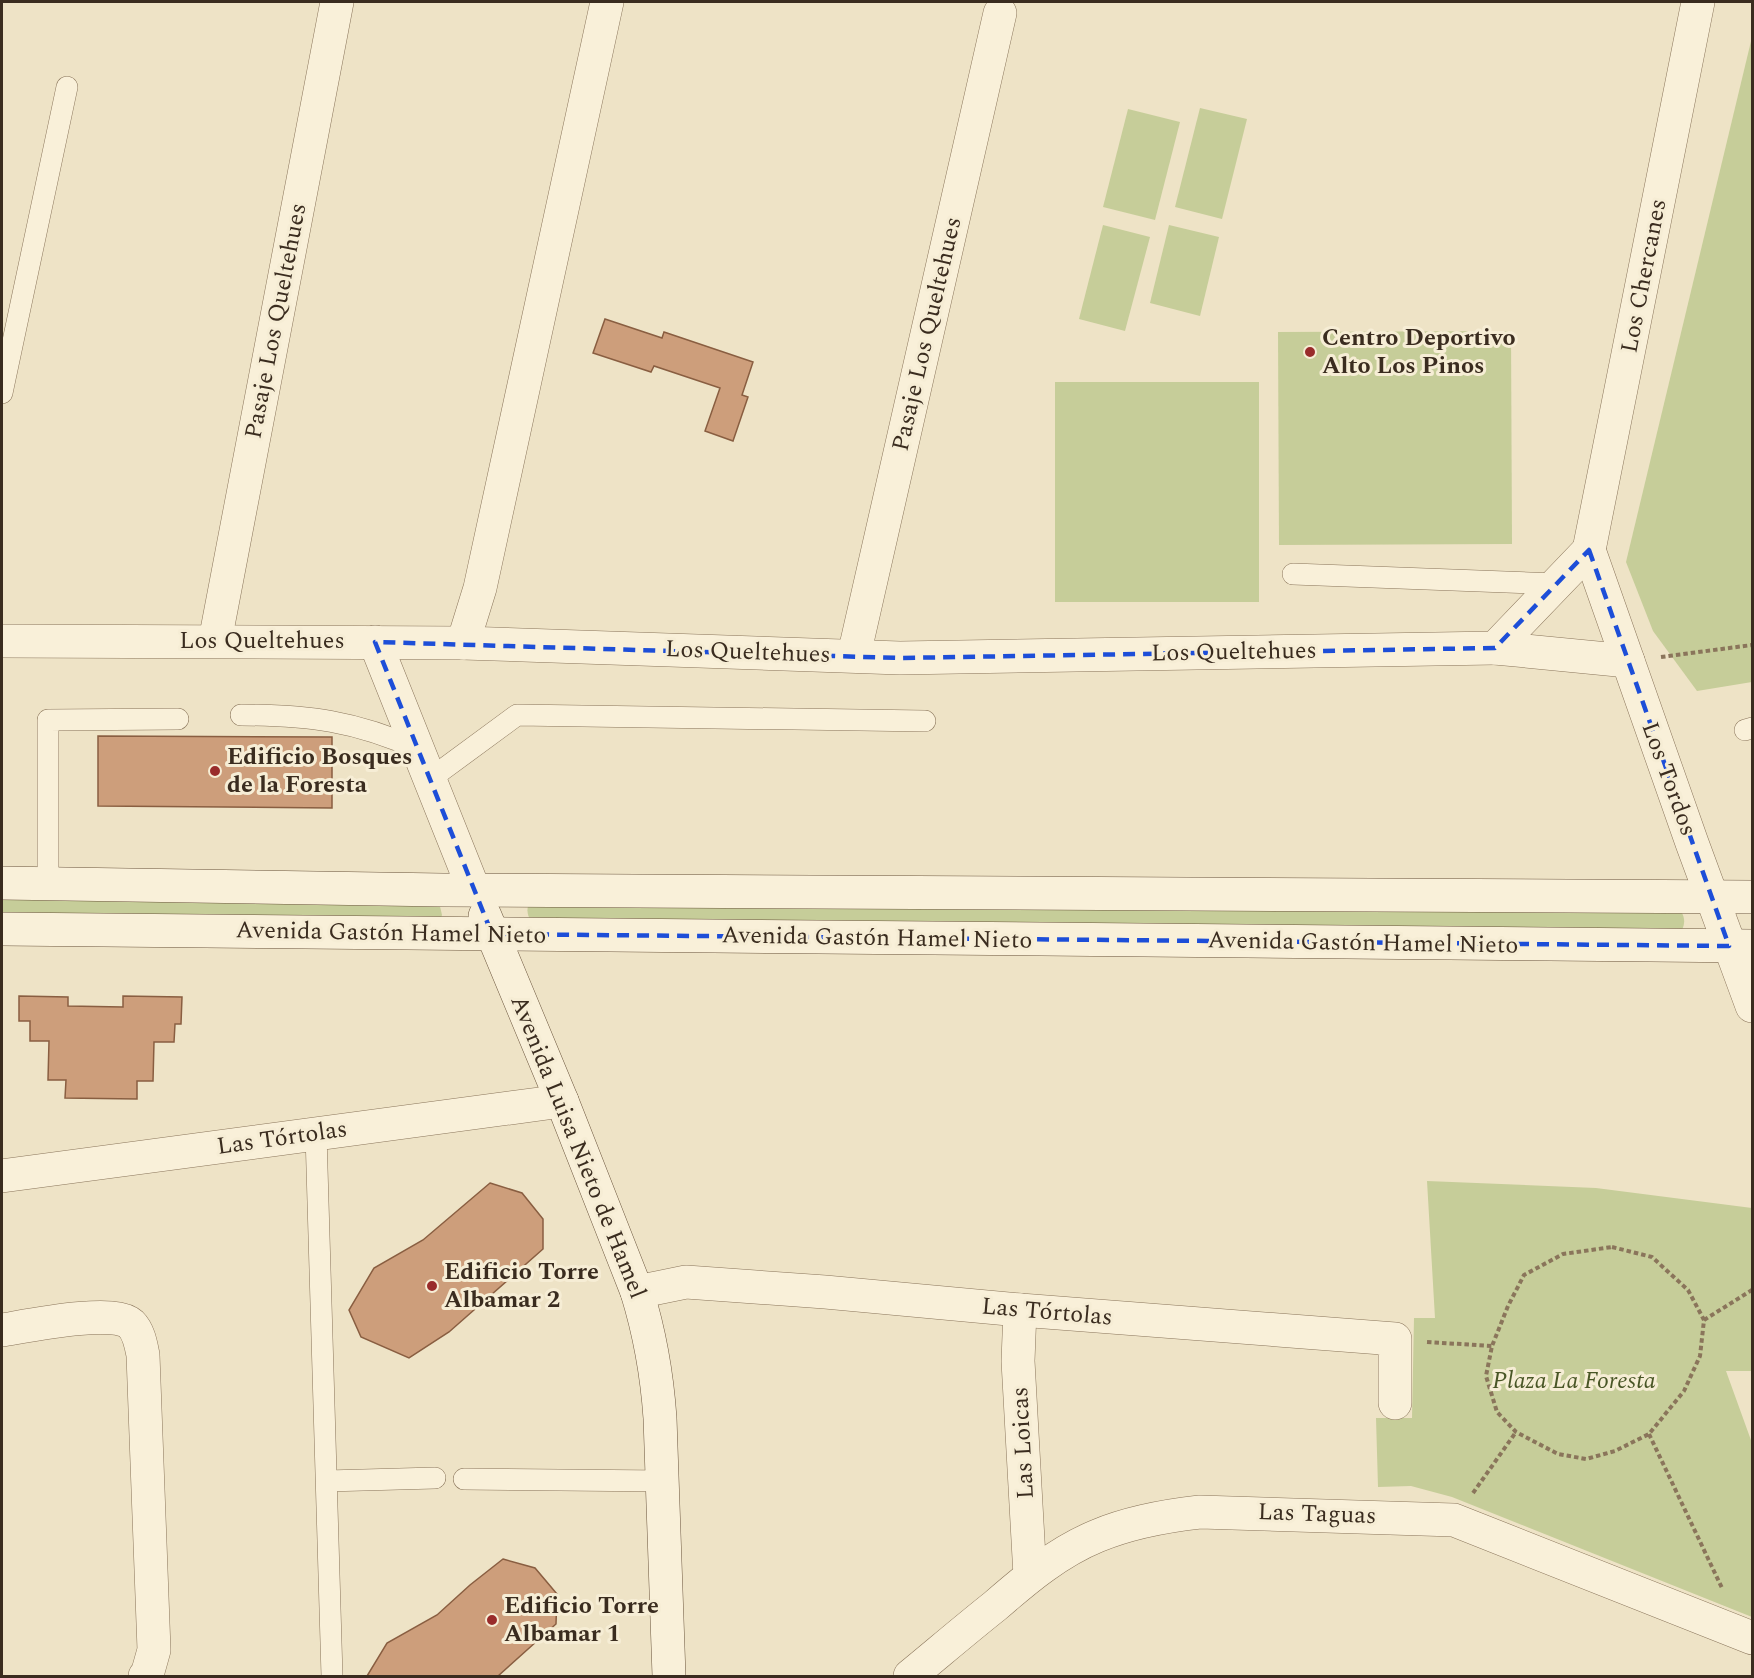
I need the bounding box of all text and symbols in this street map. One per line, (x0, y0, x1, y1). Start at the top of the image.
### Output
street label: Los Chercanes (1611, 196, 1677, 356)
street label: Pasaje Los Queltehues (235, 200, 317, 442)
street label: Pasaje Los Queltehues (883, 213, 971, 455)
place label: Centro Deportivo Alto Los Pinos (1322, 320, 1516, 384)
marker: Centro Deportivo Alto Los Pinos (1303, 345, 1317, 359)
street label: Los Queltehues (179, 623, 345, 659)
street label: Los Queltehues (665, 631, 831, 673)
street label: Los Queltehues (1151, 633, 1317, 671)
street label: Los Tordos (1632, 717, 1706, 841)
place label: Edificio Bosques de la Foresta (227, 739, 412, 803)
marker: Edificio Bosques de la Foresta (208, 764, 222, 778)
street label: Avenida Gastón Hamel Nieto (235, 912, 547, 954)
street label: Avenida Gastón Hamel Nieto (721, 917, 1033, 959)
street label: Avenida Gastón Hamel Nieto (1207, 922, 1519, 964)
street label: Avenida Luisa Nieto de Hamel (501, 990, 655, 1304)
street label: Las Tórtolas (214, 1111, 350, 1165)
place label: Edificio Torre Albamar 2 (444, 1254, 599, 1318)
marker: Edificio Torre Albamar 2 (425, 1279, 439, 1293)
street label: Las Tórtolas (980, 1288, 1114, 1336)
park label: Plaza La Foresta (1492, 1363, 1656, 1399)
street label: Las Loicas (1002, 1386, 1044, 1500)
street label: Las Taguas (1257, 1494, 1377, 1534)
place label: Edificio Torre Albamar 1 (504, 1588, 659, 1652)
marker: Edificio Torre Albamar 1 (485, 1613, 499, 1627)

